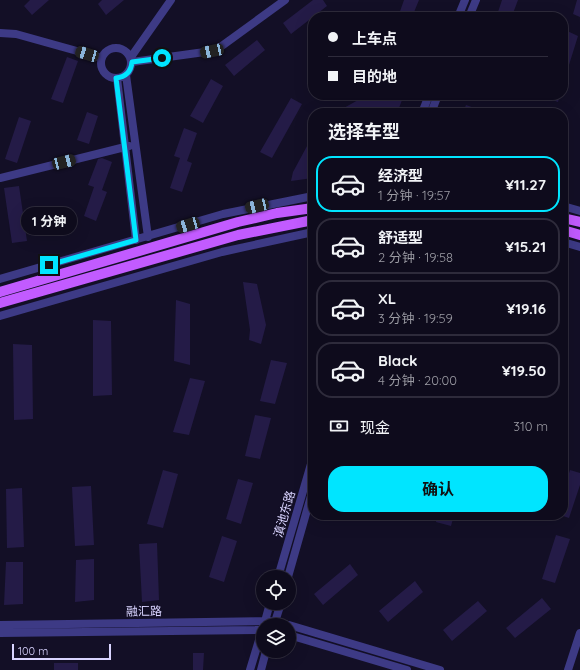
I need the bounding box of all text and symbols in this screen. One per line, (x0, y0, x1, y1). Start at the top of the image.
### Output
text: 上车点 (352, 29, 397, 48)
car (199, 43, 225, 59)
car (74, 45, 100, 63)
route start (153, 49, 171, 67)
text: 目的地 (352, 67, 397, 86)
text: 选择车型 (328, 120, 400, 143)
car (51, 153, 77, 171)
icon: car (330, 166, 366, 202)
text: 经济型 (378, 166, 423, 185)
text: ¥11.27 (505, 175, 546, 194)
text: 1 分钟 · 19:57 (378, 187, 450, 203)
car (244, 197, 270, 215)
callout: 1 分钟 (21, 207, 77, 235)
text: 1 分钟 (32, 213, 66, 229)
car (175, 216, 201, 234)
icon: car (330, 228, 366, 264)
text: 舒适型 (378, 228, 423, 247)
text: ¥15.21 (505, 237, 546, 256)
text: 2 分钟 · 19:58 (378, 249, 453, 265)
route end (40, 256, 58, 274)
text: XL (378, 289, 396, 308)
icon: car (330, 290, 366, 326)
text: ¥19.16 (506, 299, 546, 318)
text: 3 分钟 · 19:59 (378, 310, 453, 326)
text: Black (378, 351, 418, 370)
icon: car (330, 352, 366, 388)
text: ¥19.50 (502, 361, 546, 380)
text: 4 分钟 · 20:00 (378, 372, 457, 388)
icon: cash (328, 415, 350, 437)
text: 现金 (360, 418, 390, 437)
text: 310 m (513, 418, 548, 434)
button: 确认 (328, 466, 548, 512)
street label: 滇池东路 (270, 489, 298, 539)
map controls (256, 570, 296, 658)
button: locate (256, 570, 296, 610)
street label: 融汇路 (126, 603, 162, 619)
button: layers (256, 618, 296, 658)
scale bar (12, 642, 111, 661)
text: 100 m (18, 644, 48, 658)

